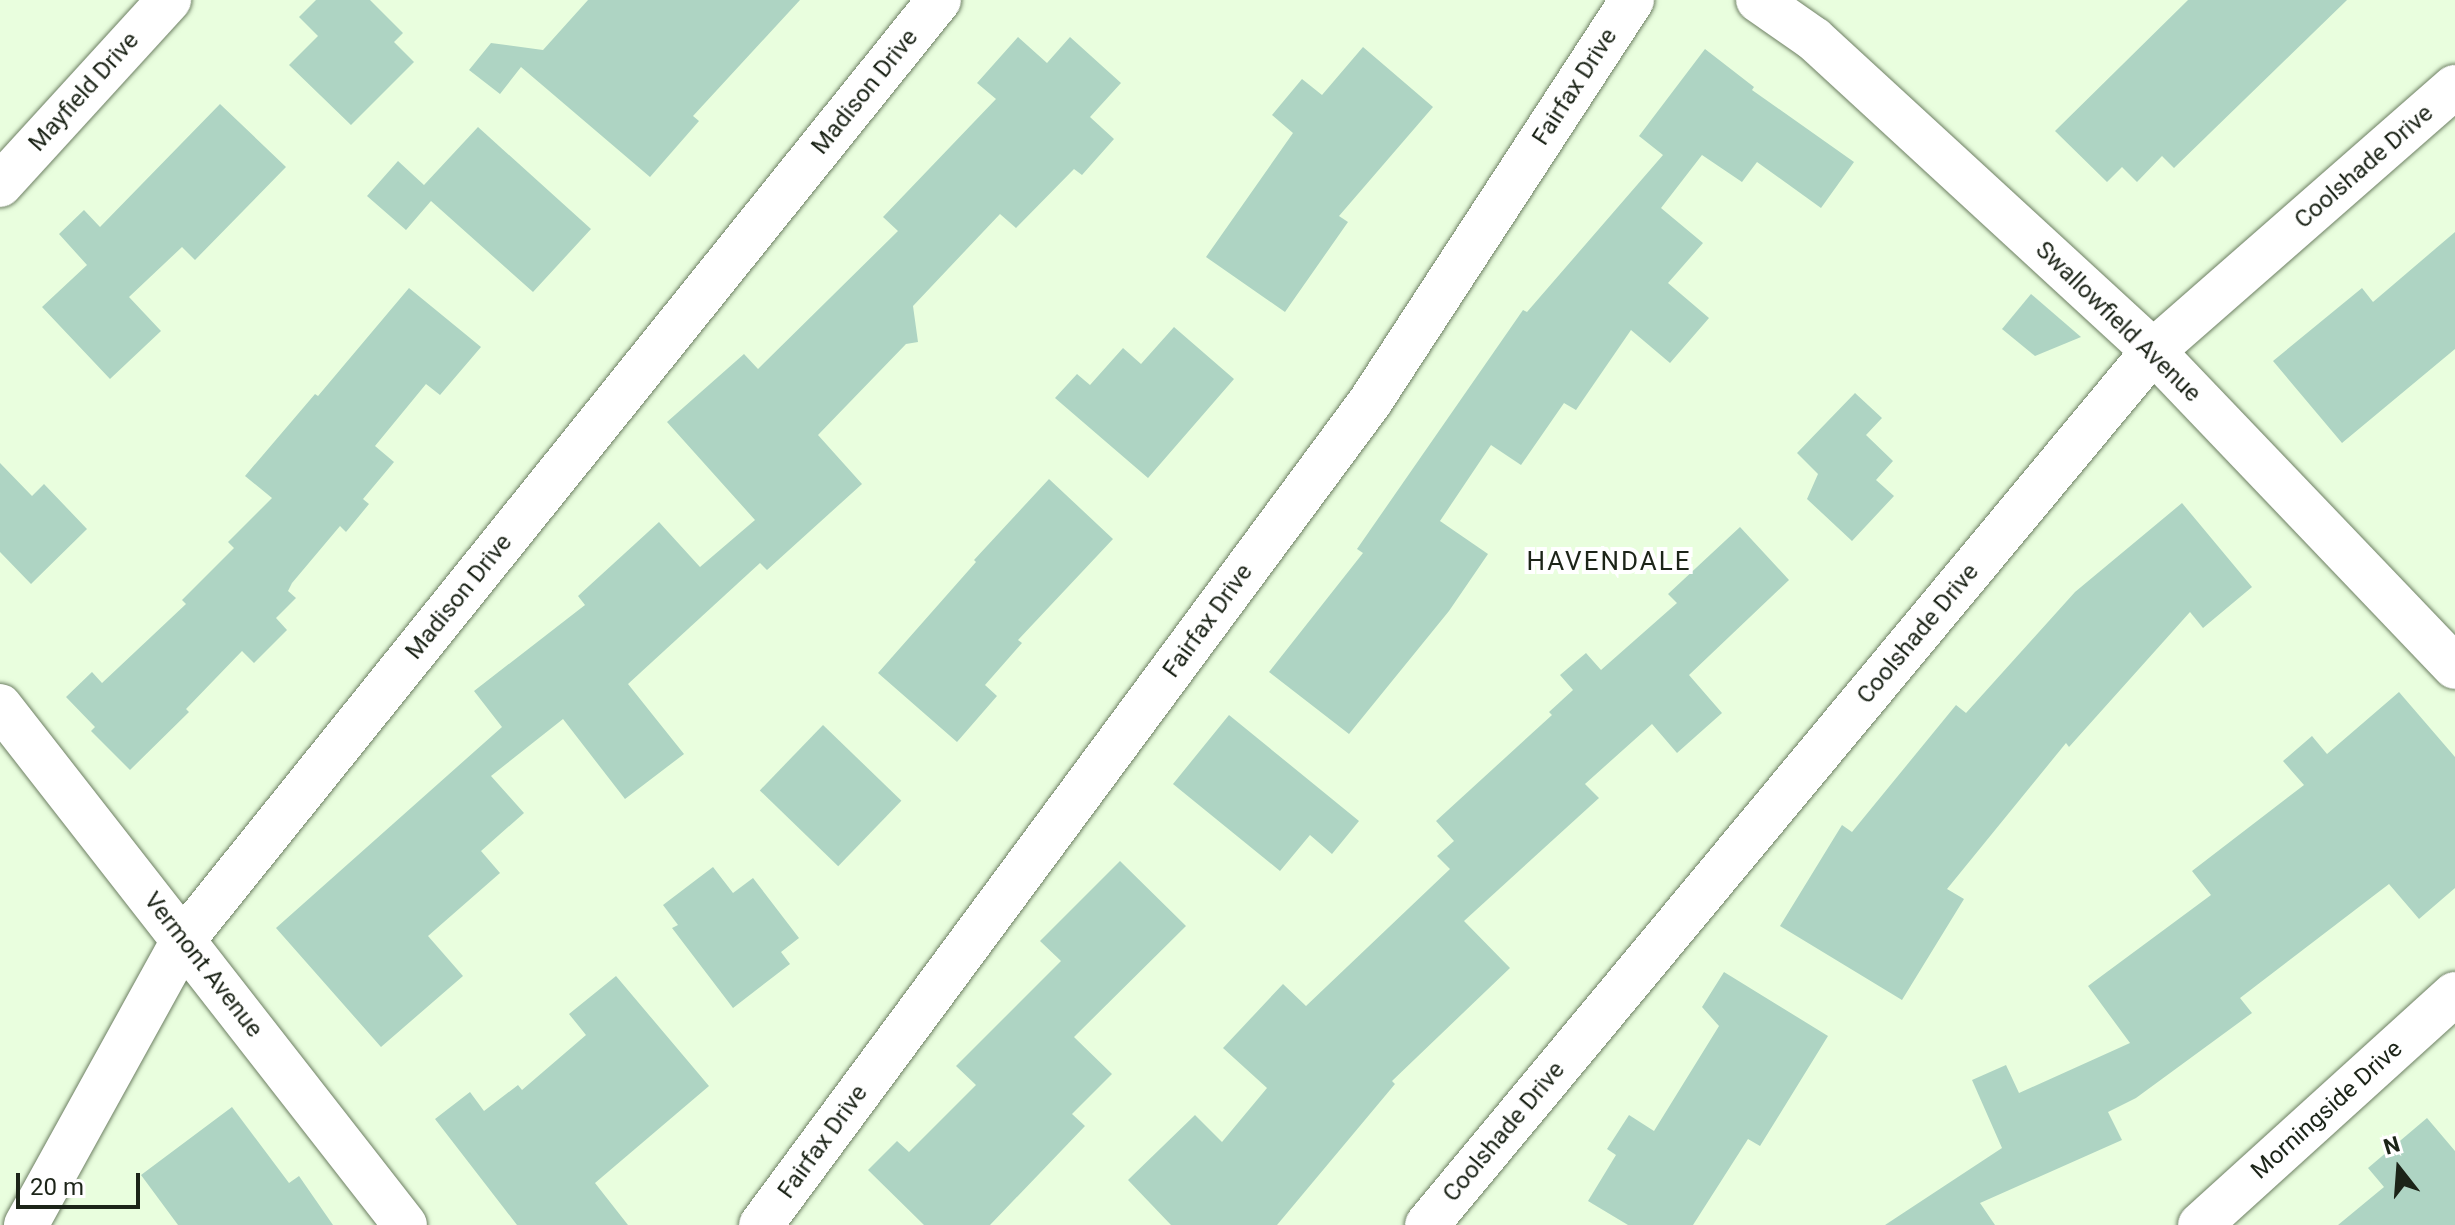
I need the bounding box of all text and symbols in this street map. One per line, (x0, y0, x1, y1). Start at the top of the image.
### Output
street label: Fairfax Drive (1527, 23, 1623, 151)
street label: Madison Drive (806, 24, 924, 160)
street label: Mayfield Drive (23, 26, 145, 158)
street label: Coolshade Drive (2289, 99, 2439, 235)
street label: Swallowfield Avenue (2029, 236, 2207, 408)
street label: Madison Drive (400, 529, 518, 665)
district label: HAVENDALE (1526, 546, 1692, 578)
street label: Coolshade Drive (1851, 558, 1985, 710)
street label: Fairfax Drive (1157, 559, 1259, 683)
street label: Vermont Avenue (138, 887, 268, 1043)
street label: Morningside Drive (2246, 1035, 2408, 1185)
street label: Coolshade Drive (1437, 1056, 1571, 1208)
street label: Fairfax Drive (772, 1080, 874, 1204)
north arrow (2359, 1129, 2439, 1209)
text: N (2381, 1131, 2403, 1160)
scale bar (20, 1157, 144, 1207)
text: 20 m (30, 1173, 84, 1201)

